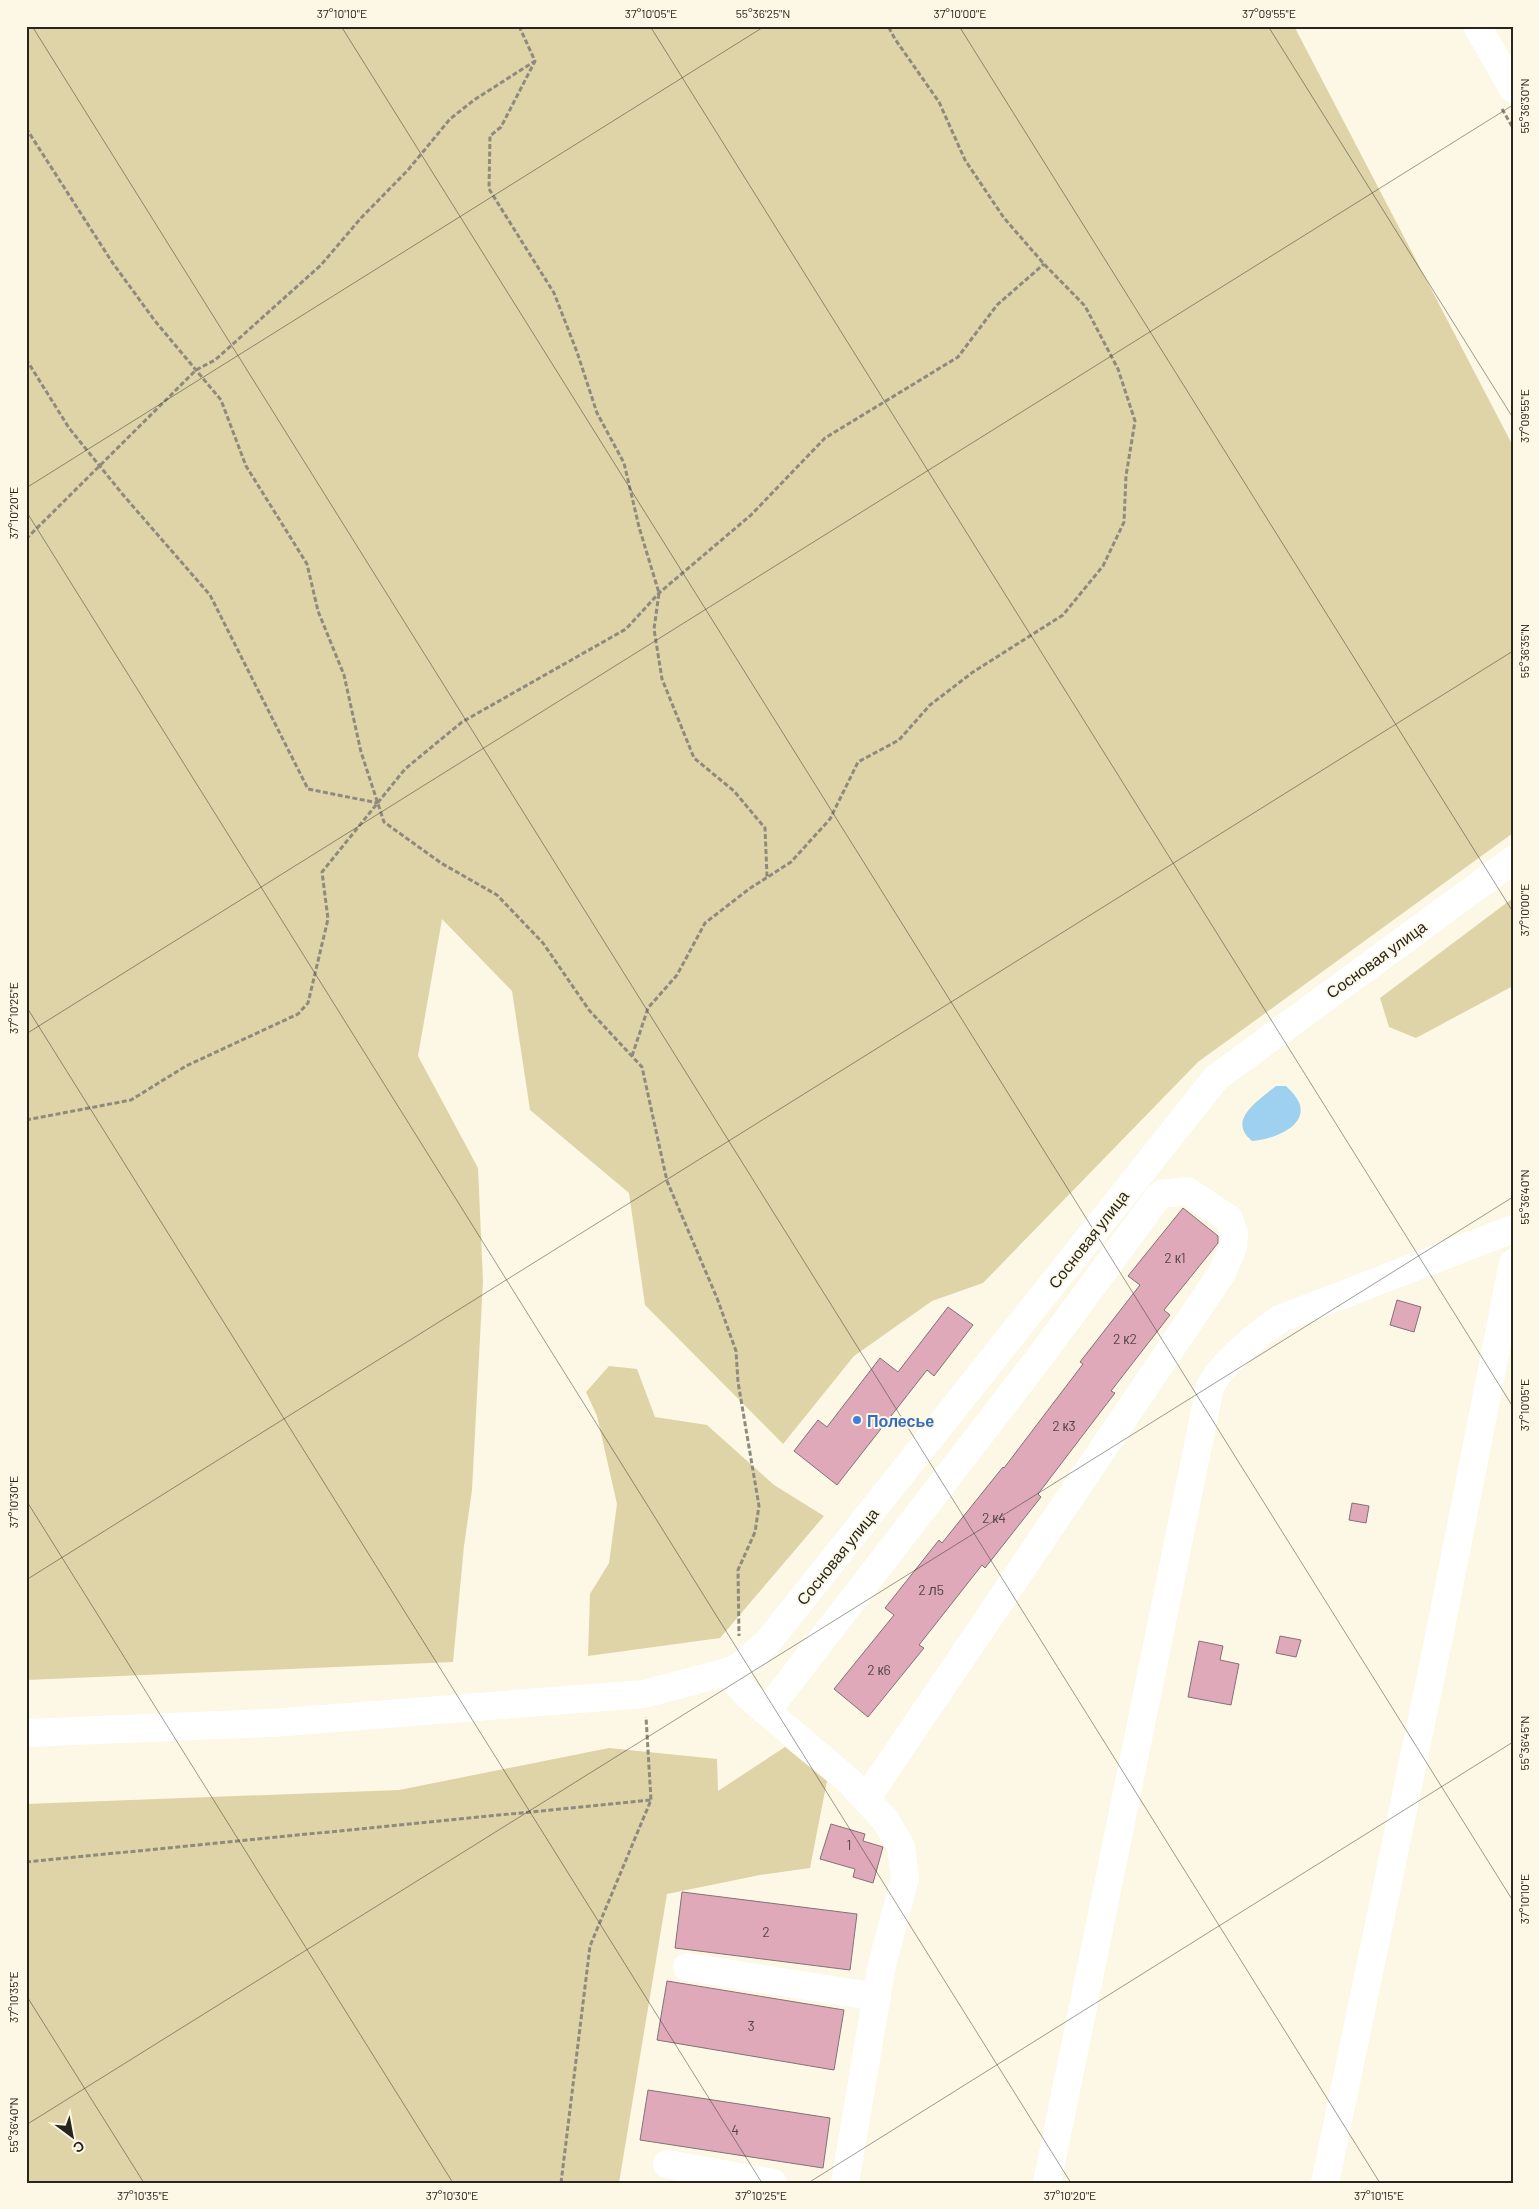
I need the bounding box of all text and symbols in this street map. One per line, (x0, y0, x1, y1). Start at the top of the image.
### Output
text: 37°10'10"E (317, 6, 367, 20)
text: 37°10'05"E (625, 6, 677, 20)
text: 55°36'25"N (736, 6, 790, 20)
text: 37°10'00"E (934, 6, 986, 20)
text: 37°09'55"E (1242, 6, 1296, 20)
text: 55°36'30"N (1517, 78, 1531, 134)
text: 37°09'55"E (1517, 389, 1531, 443)
text: 37°10'20"E (6, 487, 20, 539)
text: 55°36'35"N (1517, 624, 1531, 678)
text: 37°10'00"E (1517, 884, 1531, 936)
street label: Сосновая улица (1322, 916, 1430, 1002)
text: 37°10'25"E (6, 982, 20, 1034)
text: 55°36'40"N (1517, 1169, 1531, 1225)
street label: Сосновая улица (1044, 1186, 1132, 1292)
house number: 2 к1 (1164, 1249, 1186, 1266)
house number: 2 к2 (1113, 1330, 1137, 1347)
text: 37°10'05"E (1517, 1379, 1531, 1431)
place label: Полесье (867, 1411, 934, 1430)
marker: Полесье (851, 1414, 863, 1426)
house number: 2 к3 (1052, 1417, 1076, 1434)
text: 37°10'30"E (6, 1476, 20, 1528)
street label: Сосновая улица (792, 1504, 882, 1608)
house number: 2 к4 (982, 1509, 1006, 1526)
house number: 2 л5 (918, 1581, 944, 1598)
house number: 2 к6 (867, 1661, 891, 1678)
text: 55°36'45"N (1517, 1716, 1531, 1770)
house number: 1 (847, 1836, 851, 1853)
text: 37°10'10"E (1517, 1874, 1531, 1924)
house number: 2 (762, 1923, 770, 1940)
text: 37°10'35"E (6, 1971, 20, 2023)
house number: 3 (747, 2017, 755, 2034)
text: 55°36'40"N (6, 2097, 20, 2153)
north arrow (48, 2112, 98, 2162)
house number: 4 (731, 2121, 739, 2138)
text: С (70, 2138, 88, 2157)
text: 37°10'35"E (117, 2188, 169, 2202)
text: 37°10'30"E (426, 2188, 478, 2202)
text: 37°10'25"E (735, 2188, 787, 2202)
text: 37°10'20"E (1044, 2188, 1096, 2202)
text: 37°10'15"E (1354, 2188, 1404, 2202)

